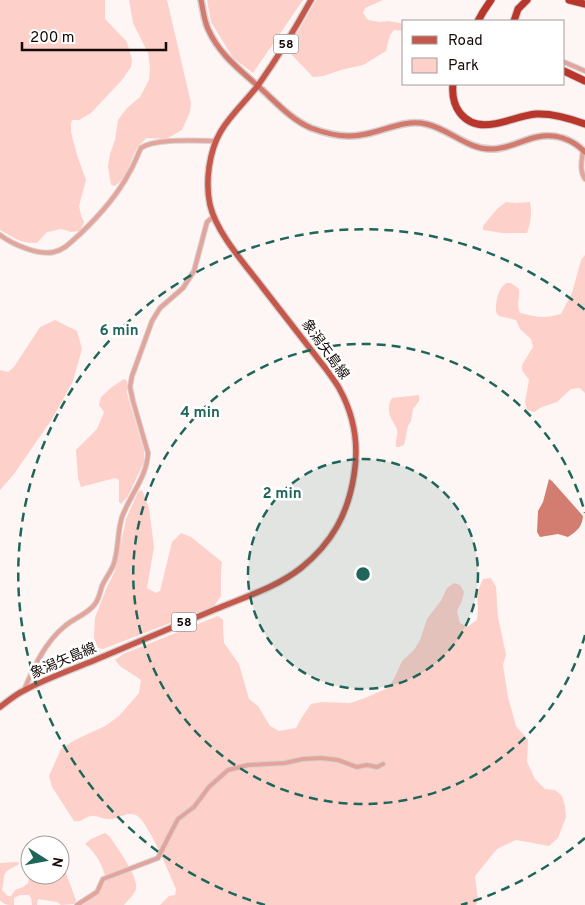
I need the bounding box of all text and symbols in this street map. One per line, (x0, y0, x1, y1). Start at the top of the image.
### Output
scale bar (22, 20, 166, 52)
legend (402, 20, 565, 85)
text: 200 m (30, 29, 75, 48)
text: Road (448, 32, 483, 51)
road number: 58 (274, 34, 298, 54)
text: Park (448, 57, 479, 76)
street label: 象潟矢島線 (297, 317, 352, 383)
text: 6 min (99, 322, 139, 341)
text: 4 min (180, 404, 220, 423)
text: 2 min (262, 485, 302, 504)
centre of rings (354, 565, 372, 583)
road number: 58 (172, 612, 196, 632)
street label: 象潟矢島線 (28, 640, 99, 683)
north arrow (20, 835, 70, 885)
text: N (47, 856, 66, 869)

